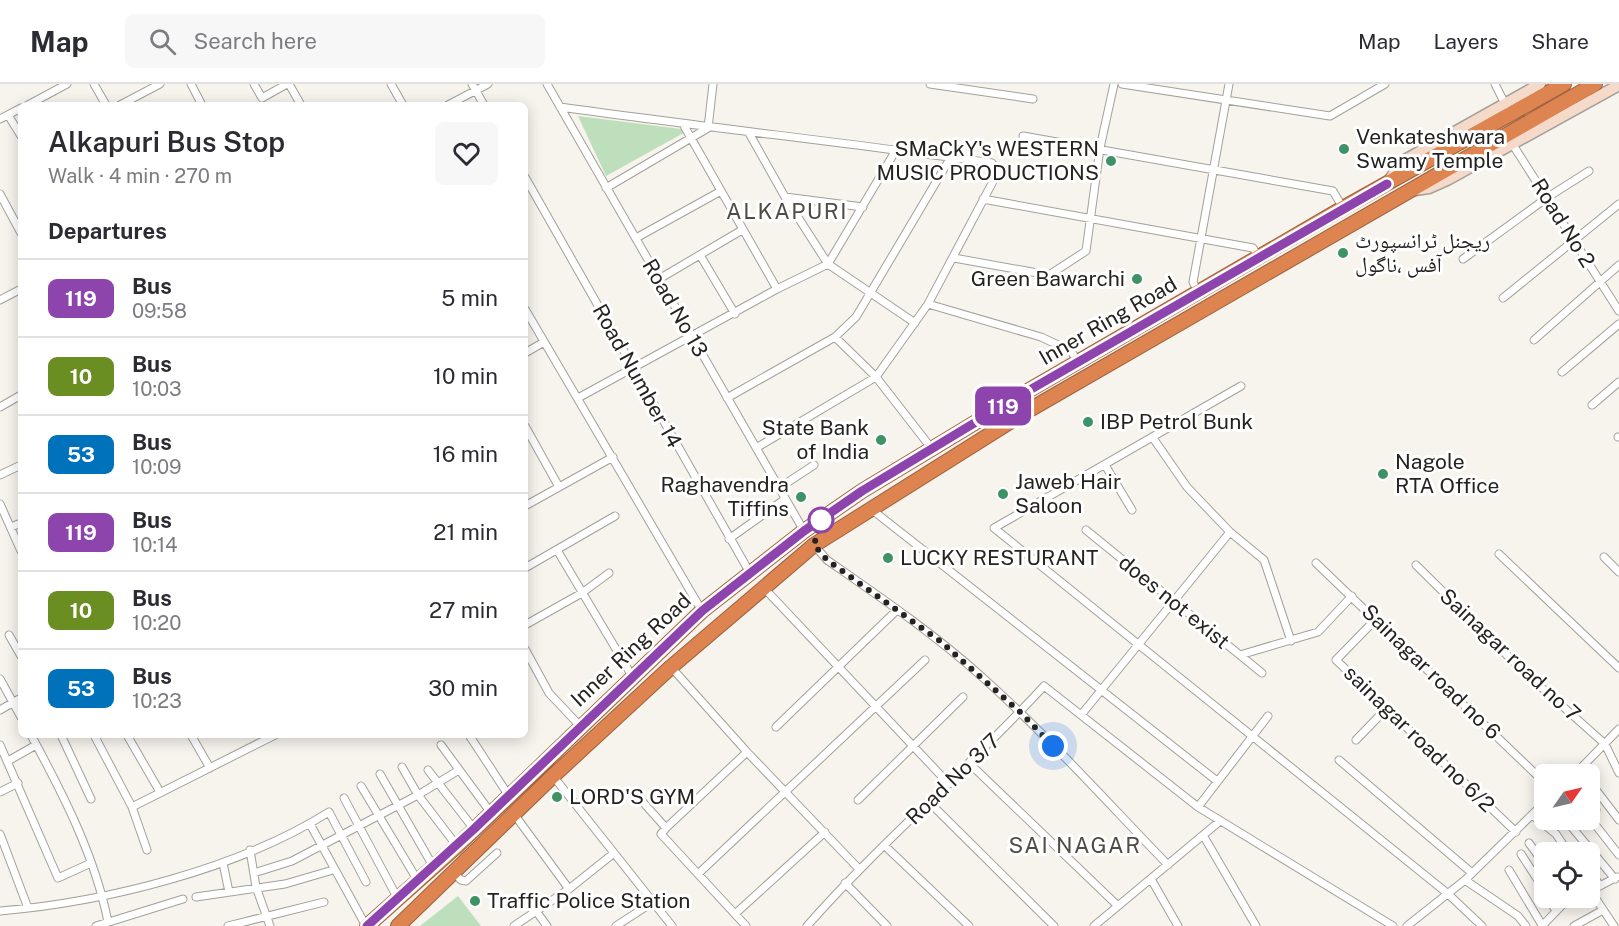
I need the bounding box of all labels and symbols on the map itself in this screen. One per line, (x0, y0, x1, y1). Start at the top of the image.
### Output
place label: Venkateshwara Swamy Temple (1356, 124, 1505, 173)
place label: SMaCkY's WESTERN MUSIC PRODUCTIONS (876, 136, 1099, 185)
marker: Venkateshwara Swamy Temple (1337, 142, 1351, 156)
marker: SMaCkY's WESTERN MUSIC PRODUCTIONS (1104, 154, 1118, 168)
street label: Road No 2 (1526, 174, 1600, 272)
district label: ALKAPURI (726, 198, 848, 224)
place label: ریجنل ٹرانسپورٹ آفس ،ناگول (1355, 228, 1490, 278)
marker: ریجنل ٹرانسپورٹ آفس ،ناگول (1336, 246, 1350, 260)
street label: Road No 13 (637, 254, 714, 361)
place label: Green Bawarchi (971, 266, 1125, 291)
street label: Inner Ring Road (1034, 271, 1181, 370)
marker: Green Bawarchi (1130, 272, 1144, 286)
street label: Road Number 14 (588, 299, 687, 452)
line badge: 119 (968, 386, 1038, 426)
place label: IBP Petrol Bunk (1100, 409, 1253, 434)
place label: State Bank of India (762, 415, 869, 464)
marker: IBP Petrol Bunk (1081, 415, 1095, 429)
marker: State Bank of India (874, 433, 888, 447)
place label: Nagole RTA Office (1395, 449, 1499, 498)
marker: Nagole RTA Office (1376, 467, 1390, 481)
place label: Jaweb Hair Saloon (1015, 469, 1121, 518)
place label: Raghavendra Tiffins (660, 472, 789, 521)
marker: Jaweb Hair Saloon (996, 487, 1010, 501)
marker: Raghavendra Tiffins (794, 490, 808, 504)
unlabelled marker (808, 507, 834, 533)
place label: LUCKY RESTURANT (900, 545, 1099, 570)
street label: does not exist (1114, 549, 1235, 654)
marker: LUCKY RESTURANT (881, 551, 895, 565)
street label: Sainagar road no 7 (1435, 583, 1586, 726)
street label: Inner Ring Road (566, 588, 696, 712)
street label: Sainagar road no 6 (1357, 599, 1506, 744)
street label: sainagar road no 6/2 (1339, 660, 1500, 817)
street label: Road No 3/7 (901, 728, 1005, 830)
your location (1038, 731, 1068, 761)
north arrow (1534, 764, 1600, 830)
place label: LORD'S GYM (569, 784, 695, 809)
marker: LORD'S GYM (550, 790, 564, 804)
district label: SAI NAGAR (1008, 832, 1142, 858)
place label: Traffic Police Station (487, 888, 690, 913)
marker: Traffic Police Station (468, 894, 482, 908)

